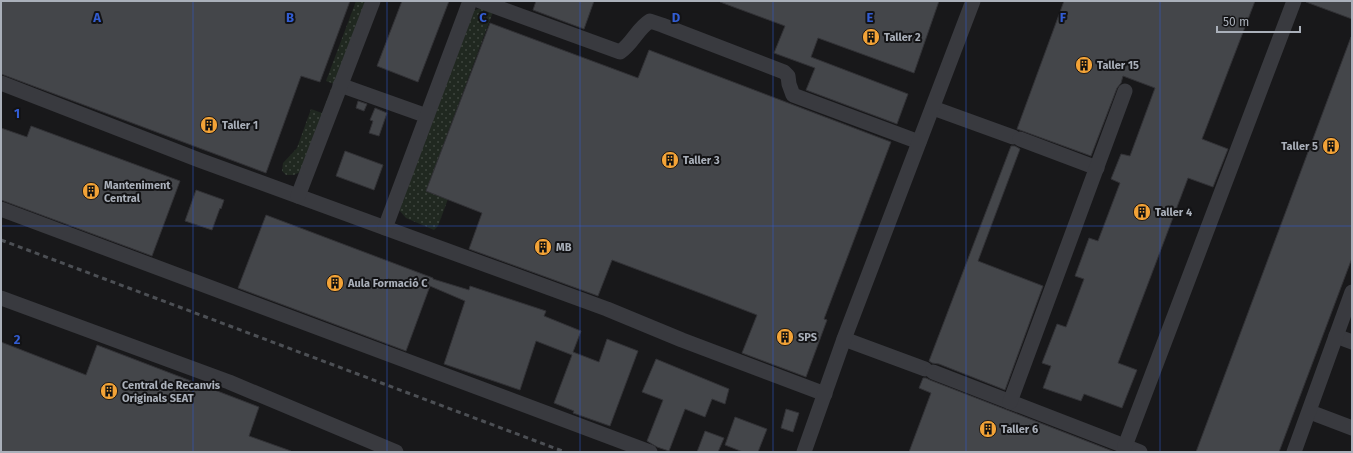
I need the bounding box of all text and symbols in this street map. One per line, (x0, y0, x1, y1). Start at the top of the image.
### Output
scale bar (1217, 8, 1300, 34)
text: A (92, 10, 101, 25)
text: B (286, 10, 294, 25)
text: C (479, 10, 487, 25)
text: D (672, 10, 681, 25)
text: E (867, 10, 874, 25)
text: F (1060, 10, 1067, 25)
text: 50 m (1223, 15, 1249, 29)
building icon: Taller 2 (861, 27, 881, 47)
place label: Taller 2 (884, 31, 921, 44)
building icon: Taller 15 (1074, 55, 1094, 75)
place label: Taller 15 (1097, 59, 1139, 72)
text: 1 (14, 106, 20, 121)
building icon: Taller 1 (199, 115, 219, 135)
place label: Taller 1 (222, 119, 258, 132)
building icon: Taller 5 (1321, 136, 1341, 156)
place label: Taller 5 (1281, 140, 1318, 153)
building icon: Taller 3 (660, 150, 680, 170)
place label: Taller 3 (683, 154, 720, 167)
place label: Manteniment Central (104, 179, 171, 205)
building icon: Manteniment Central (81, 181, 101, 201)
building icon: Taller 4 (1132, 202, 1152, 222)
place label: Taller 4 (1155, 206, 1192, 219)
building icon: MB (533, 237, 553, 257)
place label: MB (556, 241, 572, 254)
building icon: Aula Formació C (325, 273, 345, 293)
place label: Aula Formació C (347, 277, 428, 290)
building icon: SPS (775, 327, 795, 347)
place label: SPS (798, 331, 818, 344)
text: 2 (14, 332, 21, 347)
place label: Central de Recanvis Originals SEAT (122, 379, 221, 405)
building icon: Central de Recanvis Originals SEAT (99, 381, 119, 401)
building icon: Taller 6 (978, 419, 998, 439)
place label: Taller 6 (1001, 423, 1038, 436)

